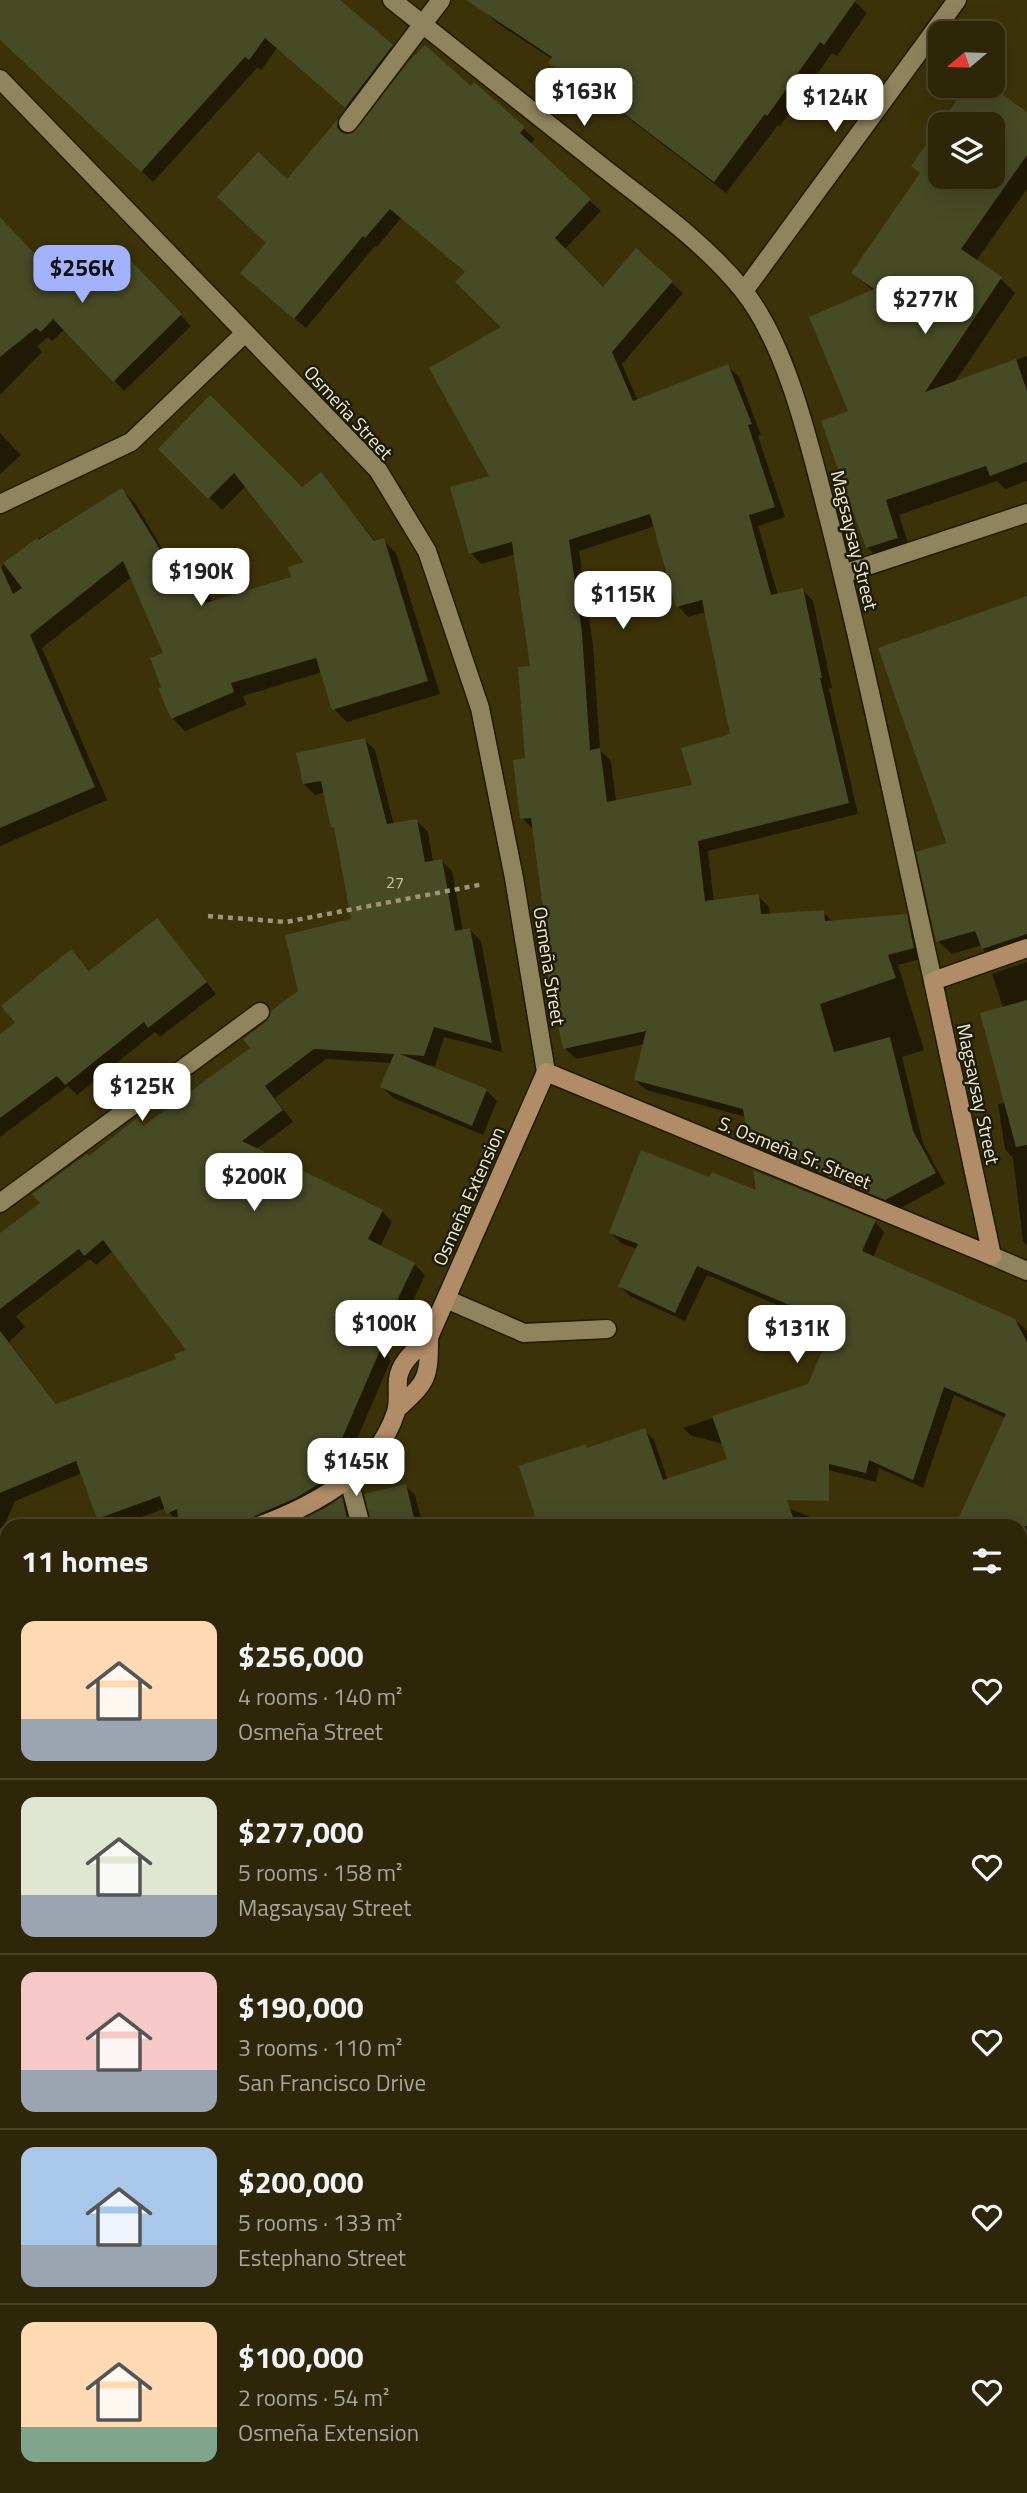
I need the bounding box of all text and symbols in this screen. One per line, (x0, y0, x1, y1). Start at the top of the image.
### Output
north arrow (928, 21, 1004, 98)
map controls (928, 21, 1005, 189)
pin: $163K (535, 68, 633, 128)
text: $163K (551, 73, 617, 108)
pin: $124K (786, 74, 884, 134)
text: $124K (802, 79, 868, 114)
button: layers (928, 112, 1005, 189)
pin: $256K (33, 246, 131, 305)
text: $256K (49, 250, 115, 285)
pin: $277K (876, 276, 974, 336)
text: $277K (892, 281, 958, 316)
street label: Osmeña Street (298, 358, 401, 466)
street label: Magsaysay Street (824, 467, 886, 613)
pin: $190K (152, 548, 250, 608)
text: $190K (168, 553, 234, 588)
pin: $115K (574, 572, 672, 631)
text: $115K (590, 576, 656, 611)
house number: 27 (386, 870, 404, 894)
street label: Osmeña Street (526, 905, 574, 1028)
street label: Magsaysay Street (950, 1021, 1008, 1167)
pin: $125K (93, 1064, 191, 1123)
text: $125K (109, 1068, 175, 1103)
street label: S. Osmeña Sr. Street (714, 1108, 876, 1196)
street label: Osmeña Extension (424, 1122, 512, 1270)
pin: $200K (205, 1154, 303, 1213)
text: $200K (221, 1158, 287, 1193)
pin: $100K (335, 1300, 433, 1360)
text: $100K (351, 1305, 417, 1340)
pin: $131K (748, 1306, 846, 1365)
text: $131K (764, 1310, 830, 1345)
pin: $145K (307, 1438, 405, 1498)
text: $145K (323, 1443, 389, 1478)
text: 11 homes (21, 1538, 148, 1584)
icon: filters (968, 1542, 1006, 1580)
text: $256,000 (238, 1633, 364, 1679)
icon: home (77, 1649, 161, 1733)
icon: heart (968, 1672, 1006, 1710)
text: 4 rooms · 140 m² (238, 1679, 402, 1714)
text: Osmeña Street (238, 1714, 383, 1749)
text: $277,000 (238, 1809, 364, 1855)
icon: home (77, 1825, 161, 1909)
icon: heart (968, 1848, 1006, 1886)
text: 5 rooms · 158 m² (238, 1855, 402, 1890)
text: Magsaysay Street (238, 1890, 411, 1925)
text: $190,000 (238, 1984, 364, 2030)
icon: home (77, 2000, 161, 2084)
icon: heart (968, 2023, 1006, 2061)
text: 3 rooms · 110 m² (238, 2030, 402, 2065)
text: San Francisco Drive (238, 2065, 426, 2100)
text: $200,000 (238, 2159, 364, 2205)
icon: home (77, 2175, 161, 2259)
icon: heart (968, 2198, 1006, 2236)
text: 5 rooms · 133 m² (238, 2205, 402, 2240)
text: Estephano Street (238, 2240, 406, 2275)
text: $100,000 (238, 2334, 364, 2380)
icon: home (77, 2350, 161, 2434)
icon: heart (968, 2373, 1006, 2411)
text: 2 rooms · 54 m² (238, 2380, 389, 2415)
text: Osmeña Extension (238, 2415, 419, 2450)

